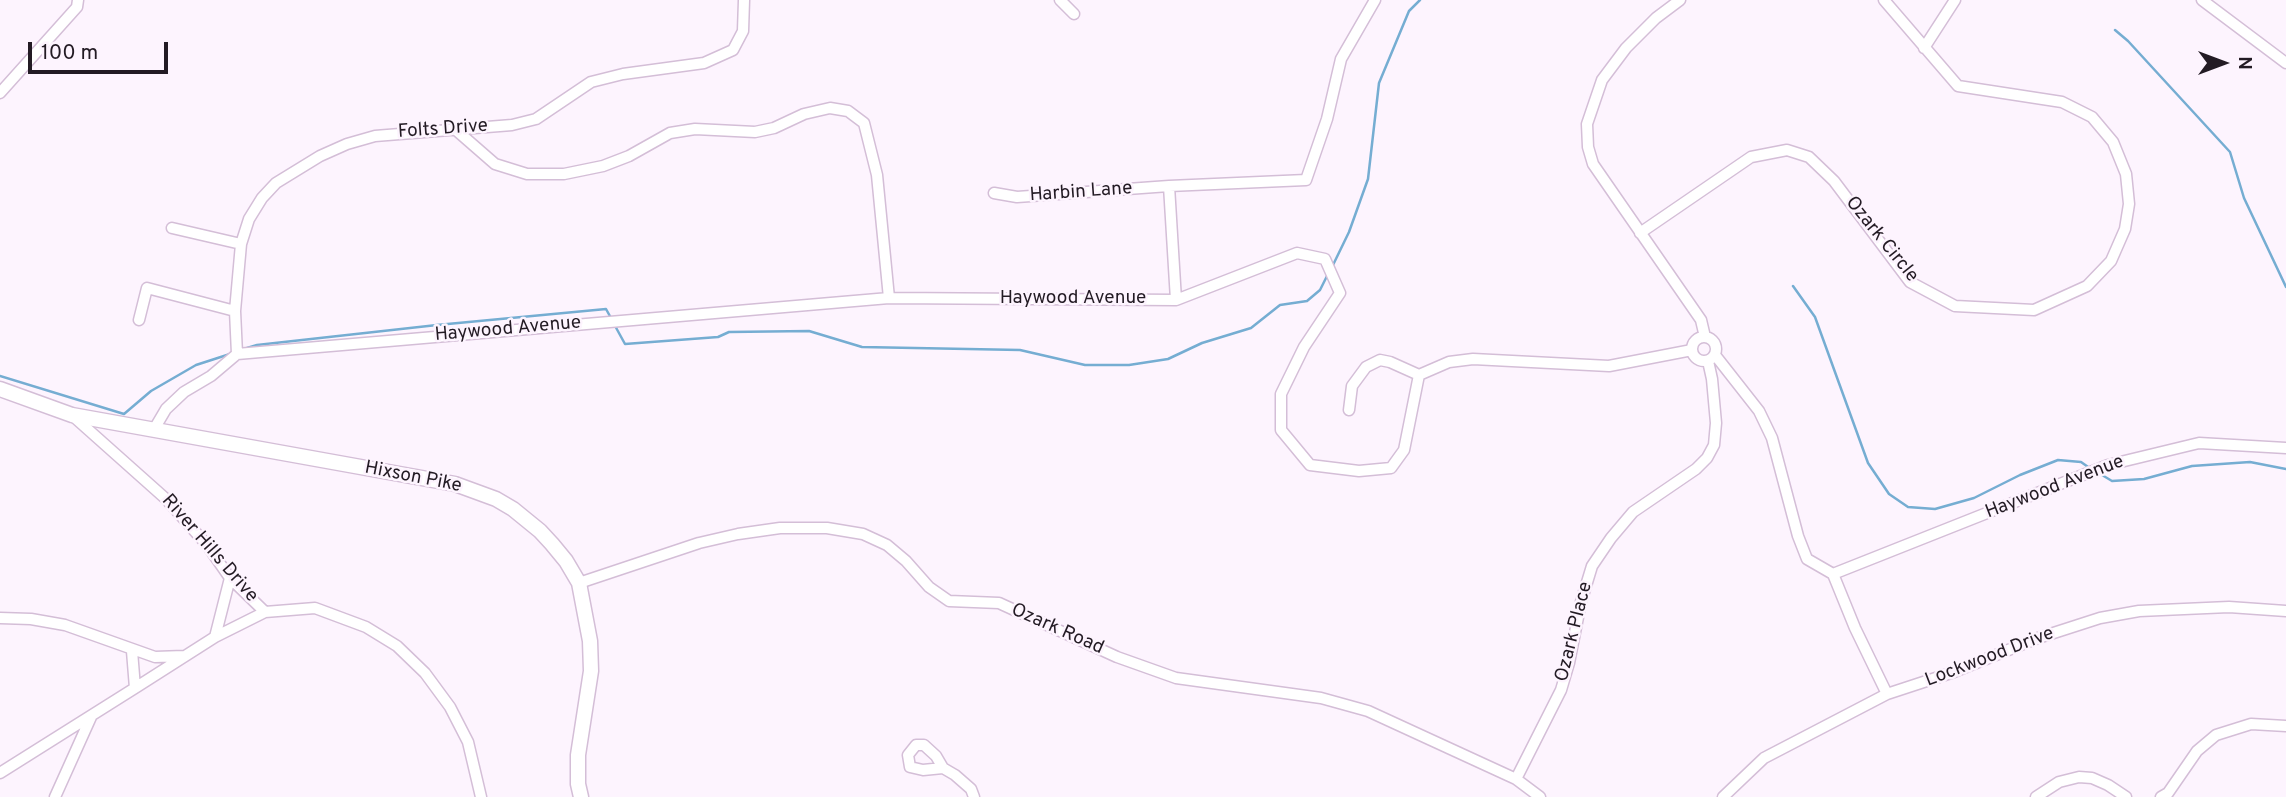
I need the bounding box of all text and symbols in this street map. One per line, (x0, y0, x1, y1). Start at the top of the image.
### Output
scale bar (32, 28, 172, 72)
north arrow (2188, 28, 2258, 98)
text: 100 m (41, 40, 98, 67)
text: N (2232, 56, 2256, 70)
street label: Folts Drive (397, 115, 489, 145)
street label: Harbin Lane (1029, 178, 1133, 208)
street label: Ozark Circle (1839, 192, 1923, 288)
street label: Haywood Avenue (1000, 288, 1146, 310)
street label: Haywood Avenue (434, 312, 582, 348)
street label: Haywood Avenue (1982, 451, 2128, 525)
street label: Hixson Pike (362, 457, 464, 499)
street label: River Hills Drive (156, 490, 262, 608)
street label: Ozark Place (1552, 580, 1598, 684)
street label: Ozark Road (1007, 599, 1107, 661)
street label: Lockwood Drive (1922, 623, 2058, 693)

